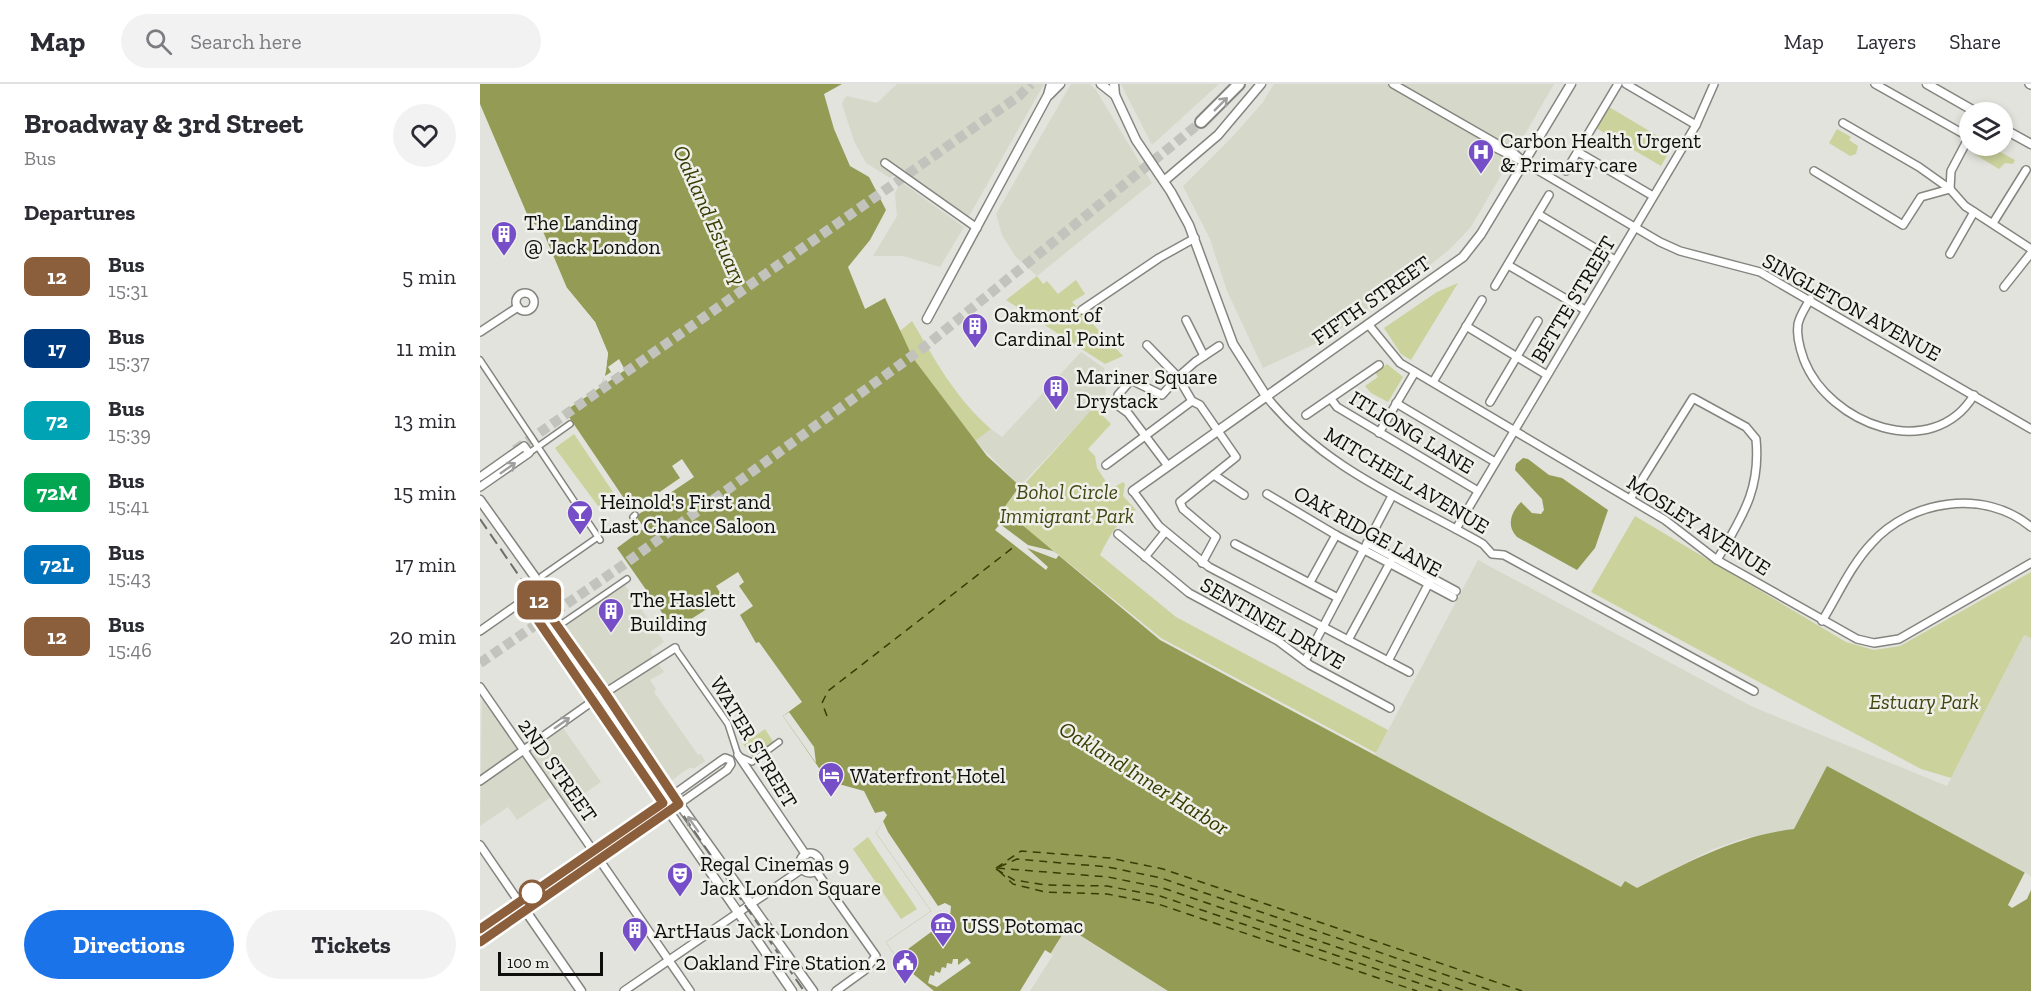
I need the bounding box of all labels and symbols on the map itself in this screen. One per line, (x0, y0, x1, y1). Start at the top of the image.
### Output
one-way arrow (1213, 96, 1228, 111)
place label: Carbon Health Urgent & Primary care (1500, 128, 1701, 177)
hospital icon: Carbon Health Urgent & Primary care (1466, 137, 1496, 175)
water label: Oakland Estuary (667, 141, 753, 289)
place label: The Landing @ Jack London (524, 210, 661, 259)
building icon: The Landing @ Jack London (489, 219, 519, 257)
street label: BETTE STREET (1525, 231, 1621, 367)
street label: SINGLETON AVENUE (1758, 248, 1946, 366)
street label: FIFTH STREET (1307, 250, 1435, 350)
place label: Oakmont of Cardinal Point (994, 302, 1125, 351)
building icon: Oakmont of Cardinal Point (960, 311, 990, 349)
place label: Mariner Square Drystack (1076, 364, 1217, 413)
building icon: Mariner Square Drystack (1041, 373, 1071, 411)
street label: ITLIONG LANE (1345, 385, 1479, 479)
street label: MITCHELL AVENUE (1320, 421, 1494, 539)
one-way arrow (499, 462, 515, 474)
street label: MOSLEY AVENUE (1623, 469, 1775, 581)
park label: Bohol Circle Immigrant Park (1000, 479, 1134, 528)
street label: OAK RIDGE LANE (1290, 480, 1446, 582)
place label: Heinold's First and Last Chance Saloon (600, 489, 776, 538)
bar icon: Heinold's First and Last Chance Saloon (565, 498, 595, 536)
street label: SENTINEL DRIVE (1196, 572, 1350, 674)
line badge: 12 (512, 580, 566, 620)
place label: The Haslett Building (630, 587, 736, 636)
building icon: The Haslett Building (596, 596, 626, 634)
street label: WATER STREET (705, 672, 803, 812)
park label: Estuary Park (1869, 689, 1979, 714)
street label: 2ND STREET (513, 713, 603, 827)
water label: Oakland Inner Harbor (1054, 715, 1234, 841)
one-way arrow (554, 717, 570, 729)
hotel icon: Waterfront Hotel (816, 760, 846, 798)
place label: Waterfront Hotel (850, 763, 1006, 788)
one-way arrow (687, 816, 699, 833)
place label: Regal Cinemas 9 Jack London Square (700, 851, 881, 900)
theatre icon: Regal Cinemas 9 Jack London Square (665, 860, 695, 898)
unlabelled marker (519, 880, 545, 906)
museum icon: USS Potomac (928, 910, 958, 948)
place label: USS Potomac (962, 913, 1083, 938)
building icon: ArtHaus Jack London (620, 915, 650, 953)
place label: ArtHaus Jack London (654, 918, 848, 943)
public building icon: Oakland Fire Station 2 (890, 947, 920, 985)
scale bar (498, 949, 603, 976)
place label: Oakland Fire Station 2 (683, 950, 886, 975)

